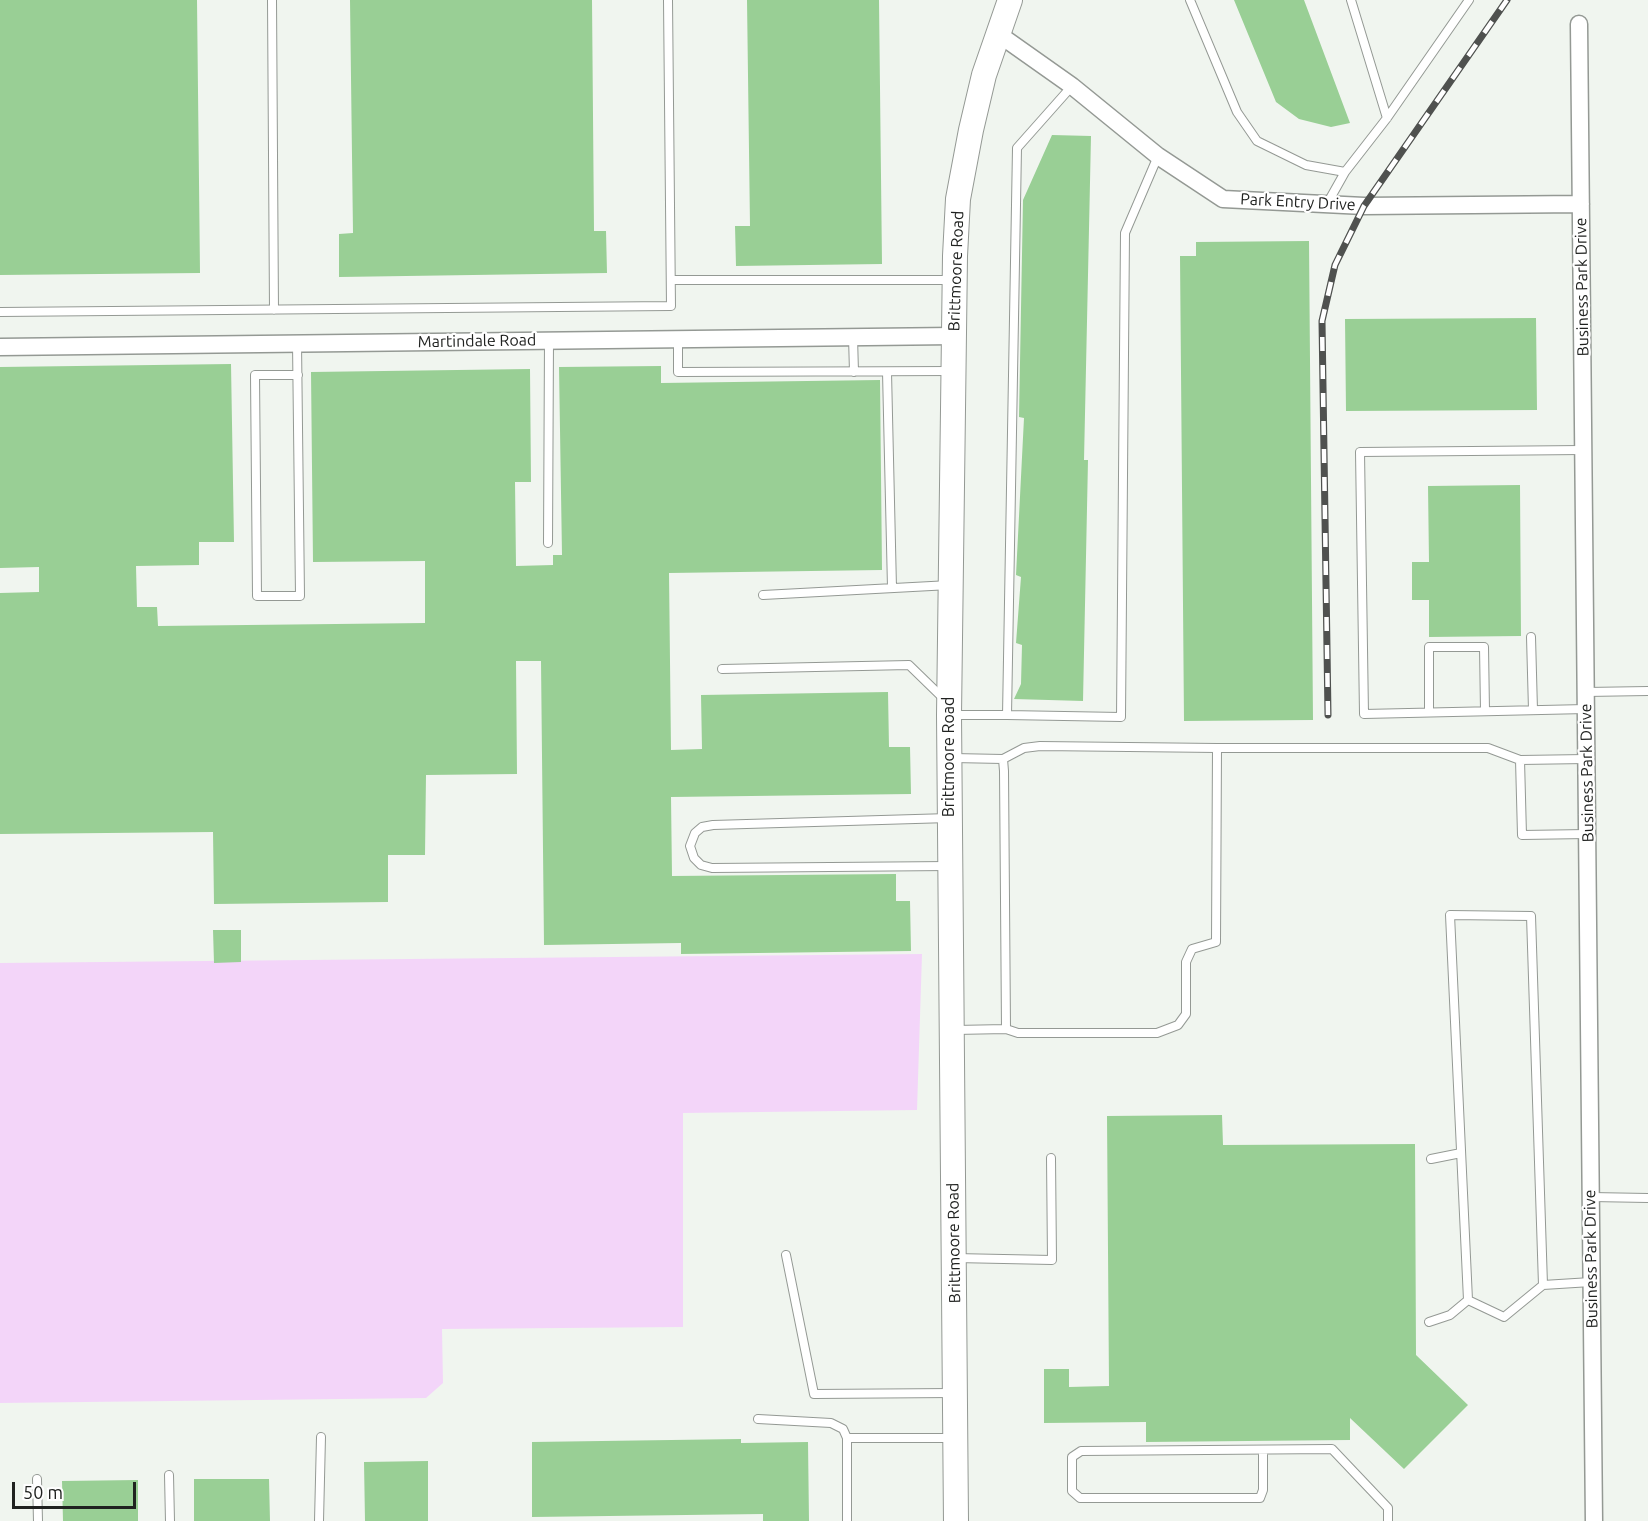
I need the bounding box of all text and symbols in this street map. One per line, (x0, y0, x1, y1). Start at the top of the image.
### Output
street label: Park Entry Drive (1240, 189, 1356, 215)
street label: Brittmoore Road (944, 210, 968, 332)
street label: Business Park Drive (1571, 217, 1593, 357)
street label: Martindale Road (418, 330, 536, 352)
street label: Brittmoore Road (939, 697, 959, 817)
street label: Business Park Drive (1576, 703, 1598, 843)
street label: Brittmoore Road (943, 1183, 965, 1303)
street label: Business Park Drive (1580, 1189, 1602, 1329)
scale bar (15, 1470, 140, 1508)
text: 50 m (23, 1482, 63, 1502)

